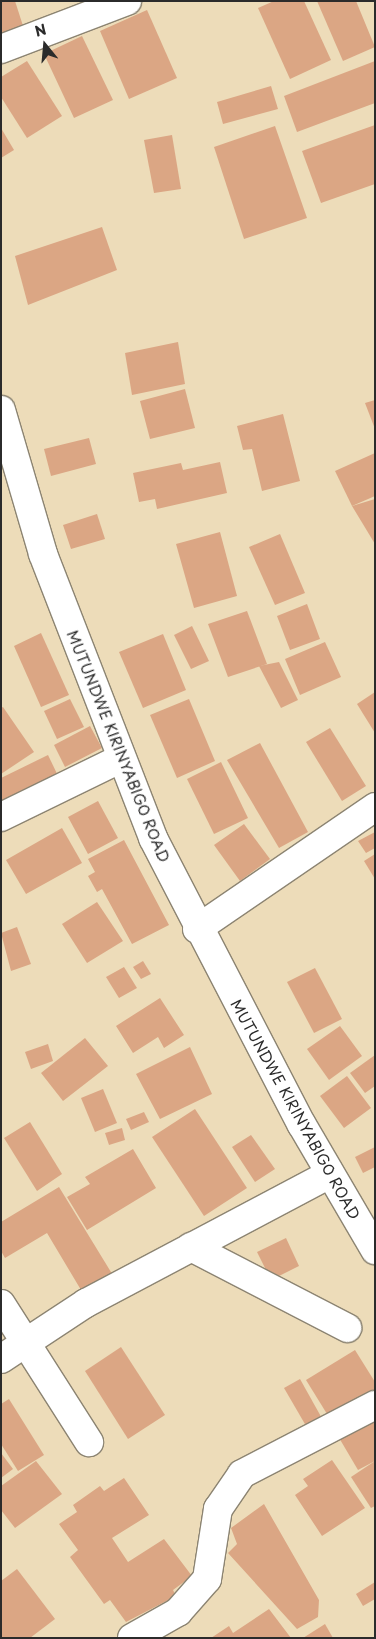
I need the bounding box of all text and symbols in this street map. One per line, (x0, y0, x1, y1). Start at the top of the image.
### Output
text: N (32, 19, 49, 42)
north arrow (20, 20, 70, 70)
street label: MUTUNDWE KIRINYABIGO ROAD (64, 627, 174, 865)
street label: MUTUNDWE KIRINYABIGO ROAD (228, 995, 364, 1223)

